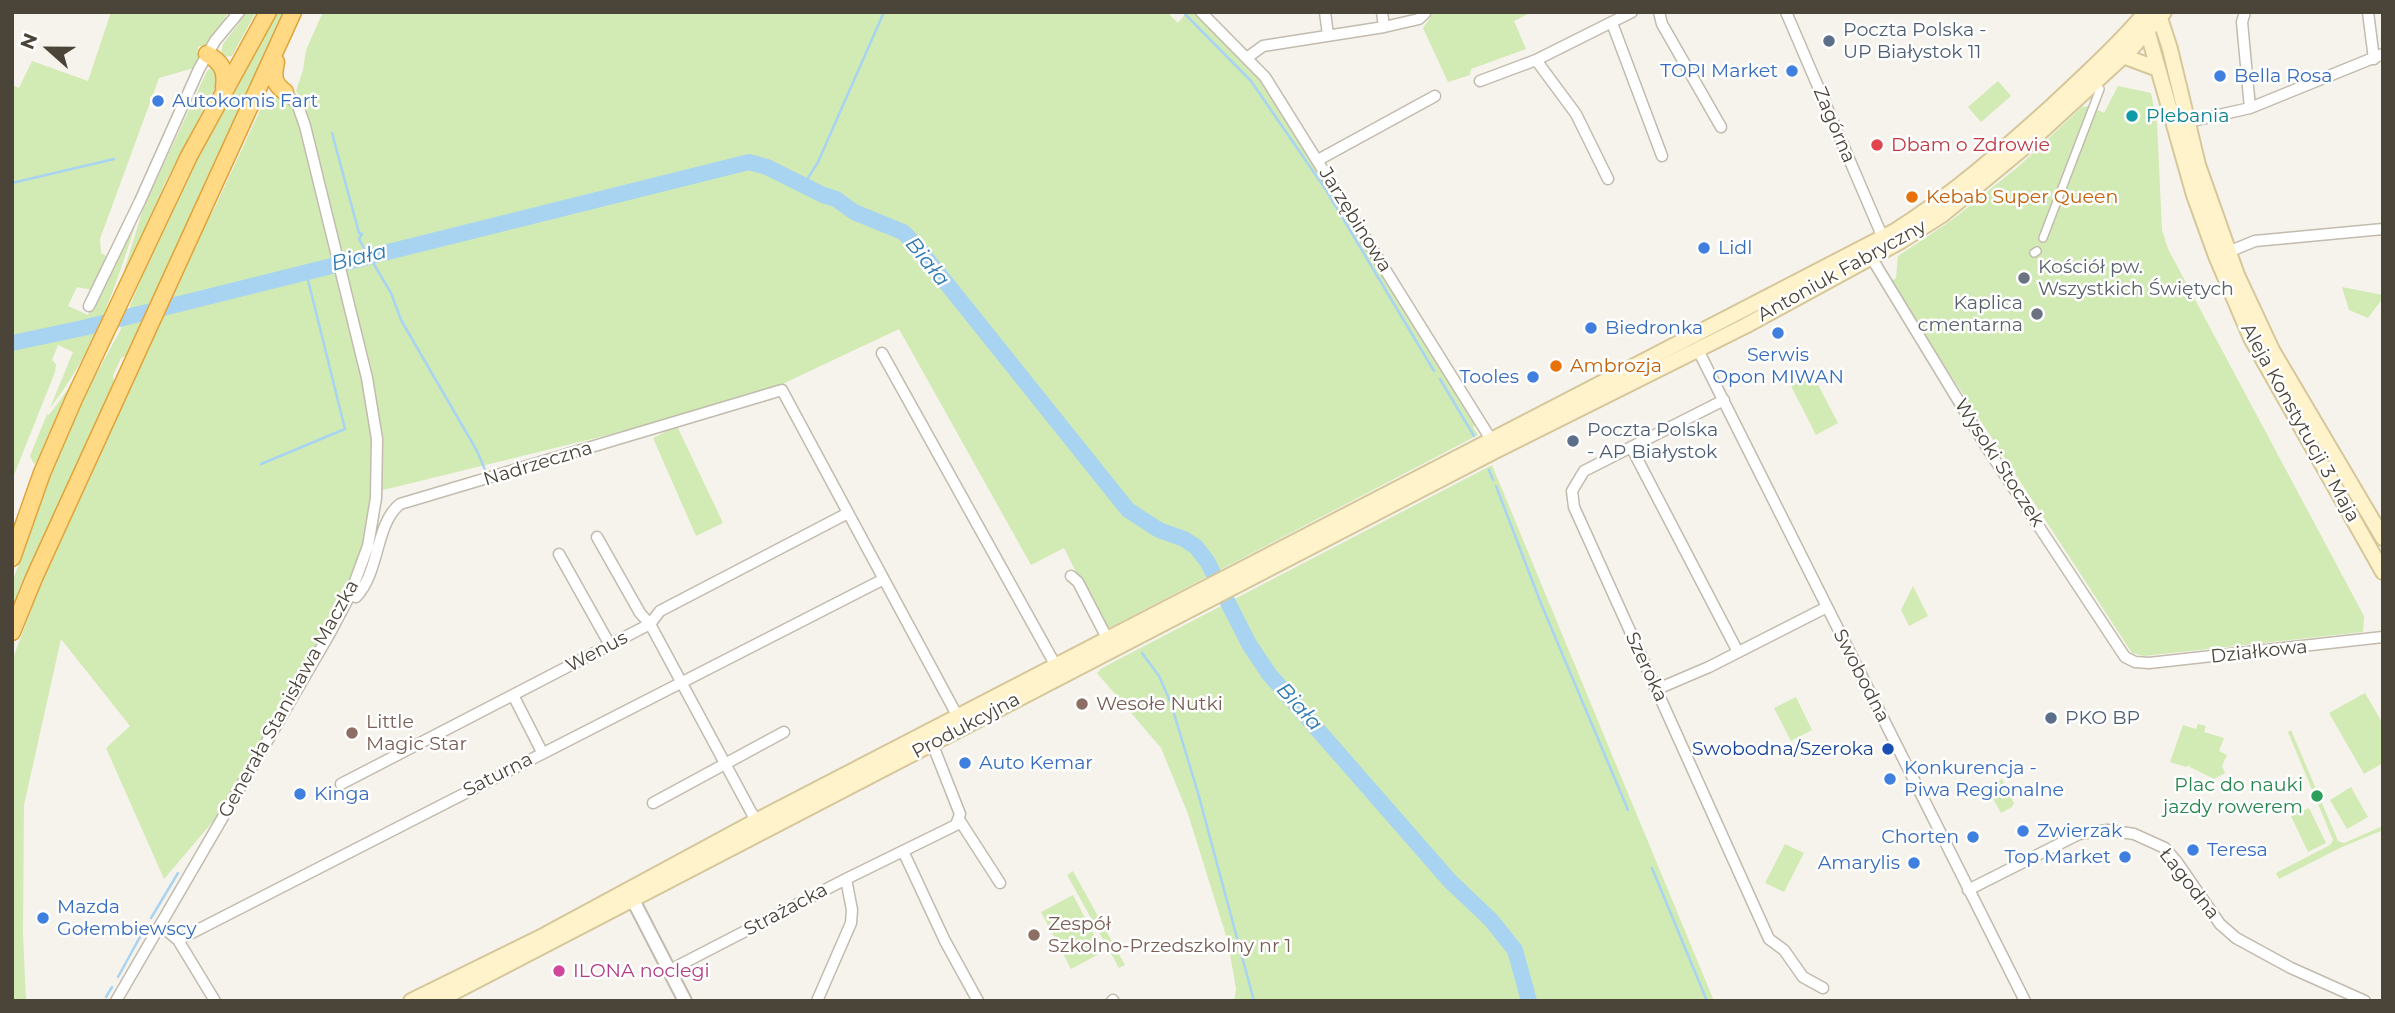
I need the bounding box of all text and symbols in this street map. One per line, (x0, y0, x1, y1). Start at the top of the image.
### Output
north arrow (14, 14, 84, 84)
place label: Poczta Polska - UP Białystok 11 (1843, 19, 1986, 63)
text: N (15, 30, 42, 53)
marker: Poczta Polska - UP Białystok 11 (1821, 33, 1837, 49)
place label: TOPI Market (1660, 60, 1778, 82)
marker: TOPI Market (1784, 63, 1800, 79)
place label: Bella Rosa (2234, 65, 2332, 87)
marker: Bella Rosa (2212, 68, 2228, 84)
street label: Zagórna (1808, 84, 1860, 166)
place label: Autokomis Fart (172, 90, 318, 112)
marker: Autokomis Fart (150, 93, 166, 109)
place label: Plebania (2146, 105, 2229, 127)
marker: Plebania (2124, 108, 2140, 124)
place label: Dbam o Zdrowie (1891, 134, 2050, 156)
marker: Dbam o Zdrowie (1869, 137, 1885, 153)
street label: Jarzębinowa (1314, 163, 1396, 277)
place label: Kebab Super Queen (1926, 186, 2118, 208)
marker: Kebab Super Queen (1904, 189, 1920, 205)
street label: Antoniuk Fabryczny (1754, 215, 1930, 327)
water label: Biała (899, 232, 955, 292)
place label: Lidl (1718, 237, 1752, 259)
water label: Biała (329, 239, 389, 277)
marker: Lidl (1696, 240, 1712, 256)
place label: Kościół pw. Wszystkich Świętych (2038, 256, 2234, 300)
marker: Kościół pw. Wszystkich Świętych (2016, 270, 2032, 286)
place label: Kaplica cmentarna (1918, 292, 2023, 336)
marker: Kaplica cmentarna (2029, 306, 2045, 322)
place label: Biedronka (1605, 317, 1703, 339)
marker: Biedronka (1583, 320, 1599, 336)
street label: Aleja Konstytucji 3 Maja (2236, 320, 2364, 526)
marker: Serwis Opon MIWAN (1770, 325, 1786, 341)
place label: Serwis Opon MIWAN (1712, 344, 1844, 388)
place label: Ambrozja (1570, 355, 1662, 377)
marker: Ambrozja (1548, 358, 1564, 374)
place label: Tooles (1459, 366, 1519, 388)
marker: Tooles (1525, 369, 1541, 385)
street label: Wysoki Stoczek (1949, 395, 2049, 531)
place label: Poczta Polska - AP Białystok (1587, 419, 1718, 463)
marker: Poczta Polska - AP Białystok (1565, 433, 1581, 449)
street label: Nadrzeczna (481, 437, 595, 491)
street label: Generała Stanisława Maczka (214, 576, 364, 822)
street label: Wenus (562, 626, 632, 678)
street label: Swobodna (1828, 626, 1894, 726)
street label: Szeroka (1620, 628, 1672, 706)
street label: Działkowa (2209, 636, 2309, 668)
water label: Biała (1271, 678, 1327, 736)
street label: Produkcyjna (908, 688, 1024, 764)
place label: Wesołe Nutki (1096, 693, 1223, 715)
marker: Wesołe Nutki (1074, 696, 1090, 712)
place label: PKO BP (2065, 707, 2140, 729)
marker: PKO BP (2043, 710, 2059, 726)
place label: Little Magic Star (366, 711, 467, 755)
marker: Little Magic Star (344, 725, 360, 741)
place label: Swobodna/Szeroka (1692, 738, 1874, 760)
marker: Swobodna/Szeroka (1880, 741, 1896, 757)
street label: Saturna (459, 748, 537, 802)
place label: Auto Kemar (979, 752, 1093, 774)
marker: Auto Kemar (957, 755, 973, 771)
place label: Konkurencja - Piwa Regionalne (1904, 757, 2064, 801)
marker: Konkurencja - Piwa Regionalne (1882, 771, 1898, 787)
place label: Plac do nauki jazdy rowerem (2163, 774, 2303, 818)
place label: Kinga (314, 783, 370, 805)
marker: Kinga (292, 786, 308, 802)
marker: Plac do nauki jazdy rowerem (2309, 788, 2325, 804)
place label: Zwierzak (2037, 820, 2122, 842)
marker: Zwierzak (2015, 823, 2031, 839)
place label: Chorten (1881, 826, 1959, 848)
marker: Chorten (1965, 829, 1981, 845)
place label: Teresa (2207, 839, 2268, 861)
marker: Teresa (2185, 842, 2201, 858)
street label: Łagodna (2154, 844, 2224, 924)
place label: Top Market (2004, 846, 2111, 868)
marker: Top Market (2117, 849, 2133, 865)
place label: Amarylis (1818, 852, 1900, 874)
marker: Amarylis (1906, 855, 1922, 871)
street label: Strażacka (740, 879, 832, 941)
place label: Mazda Gołembiewscy (57, 896, 197, 940)
marker: Mazda Gołembiewscy (35, 910, 51, 926)
place label: Zespół Szkolno-Przedszkolny nr 1 (1048, 913, 1291, 957)
marker: Zespół Szkolno-Przedszkolny nr 1 (1026, 927, 1042, 943)
place label: ILONA noclegi (573, 960, 710, 982)
marker: ILONA noclegi (551, 963, 567, 979)

